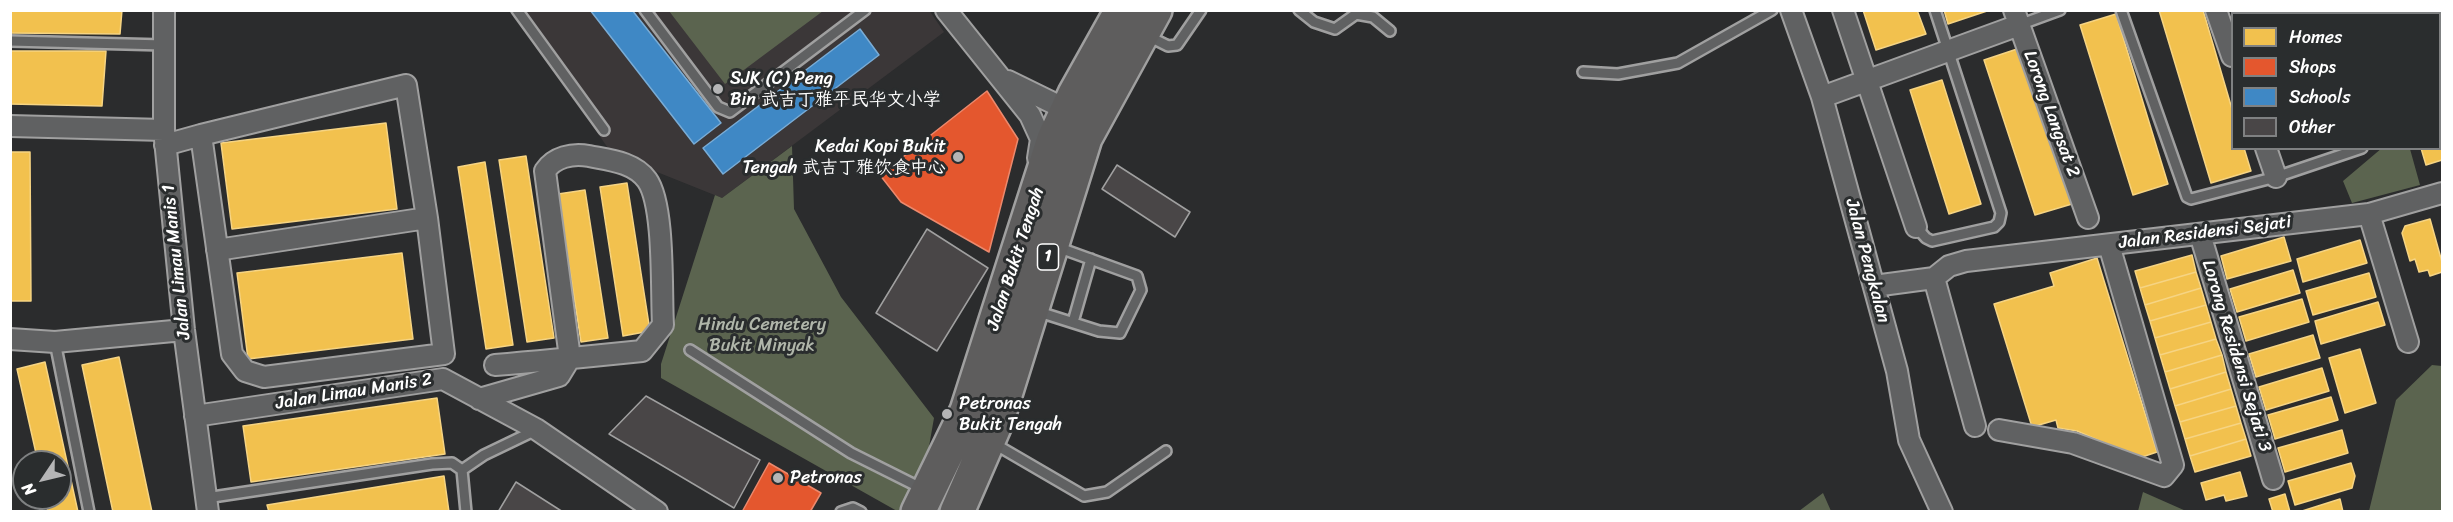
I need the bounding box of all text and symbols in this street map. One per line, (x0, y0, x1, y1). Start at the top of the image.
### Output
legend (2231, 12, 2441, 150)
text: Homes (2289, 21, 2342, 53)
street label: Lorong Langsat 2 (2018, 48, 2084, 180)
text: Shops (2289, 51, 2336, 83)
place label: SJK (C) Peng Bin 武吉丁雅平民华文小学 (730, 68, 941, 110)
text: Schools (2289, 81, 2350, 113)
marker: SJK (C) Peng Bin 武吉丁雅平民华文小学 (711, 82, 725, 96)
text: Other (2289, 111, 2335, 143)
place label: Kedai Kopi Bukit Tengah 武吉丁雅饮食中心 (742, 136, 946, 178)
marker: Kedai Kopi Bukit Tengah 武吉丁雅饮食中心 (951, 150, 965, 164)
street label: Jalan Limau Manis 1 (158, 184, 196, 340)
street label: Jalan Bukit Tengah (983, 185, 1049, 333)
street label: Jalan Pengkalan (1840, 197, 1894, 325)
street label: Jalan Residensi Sejati (2118, 212, 2292, 254)
road number: 1 (1038, 244, 1058, 270)
street label: Lorong Residensi Sejati 3 (2196, 257, 2276, 455)
park label: Hindu Cemetery Bukit Minyak (698, 314, 826, 356)
street label: Jalan Limau Manis 2 (274, 369, 434, 415)
place label: Petronas Bukit Tengah (959, 393, 1062, 436)
marker: Petronas Bukit Tengah (940, 407, 954, 421)
north arrow (12, 450, 72, 510)
place label: Petronas (790, 467, 862, 489)
marker: Petronas (771, 471, 785, 485)
text: N (13, 477, 44, 502)

